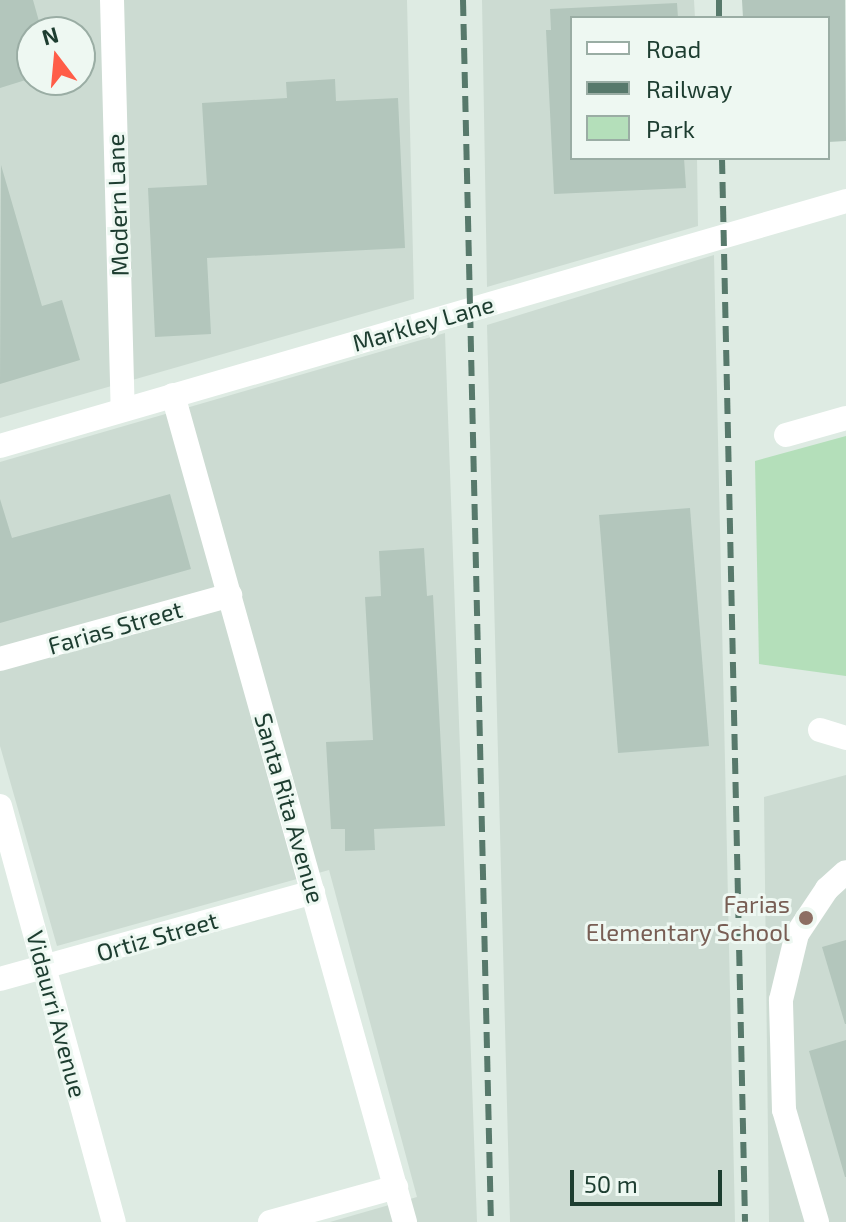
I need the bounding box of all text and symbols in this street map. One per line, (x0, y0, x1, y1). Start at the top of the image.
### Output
north arrow (16, 16, 96, 96)
legend (570, 16, 830, 160)
text: N (39, 20, 61, 50)
text: Road (646, 34, 701, 63)
text: Railway (646, 74, 732, 103)
text: Park (646, 114, 695, 143)
street label: Modern Lane (100, 133, 134, 277)
street label: Markley Lane (349, 289, 497, 357)
street label: Farias Street (44, 594, 186, 660)
street label: Santa Rita Avenue (249, 709, 331, 907)
place label: Farias Elementary School (585, 890, 790, 946)
street label: Ortiz Street (93, 905, 221, 967)
marker: Farias Elementary School (797, 909, 815, 927)
street label: Vidaurri Avenue (21, 927, 93, 1101)
scale bar (574, 1154, 726, 1204)
text: 50 m (584, 1169, 638, 1198)

